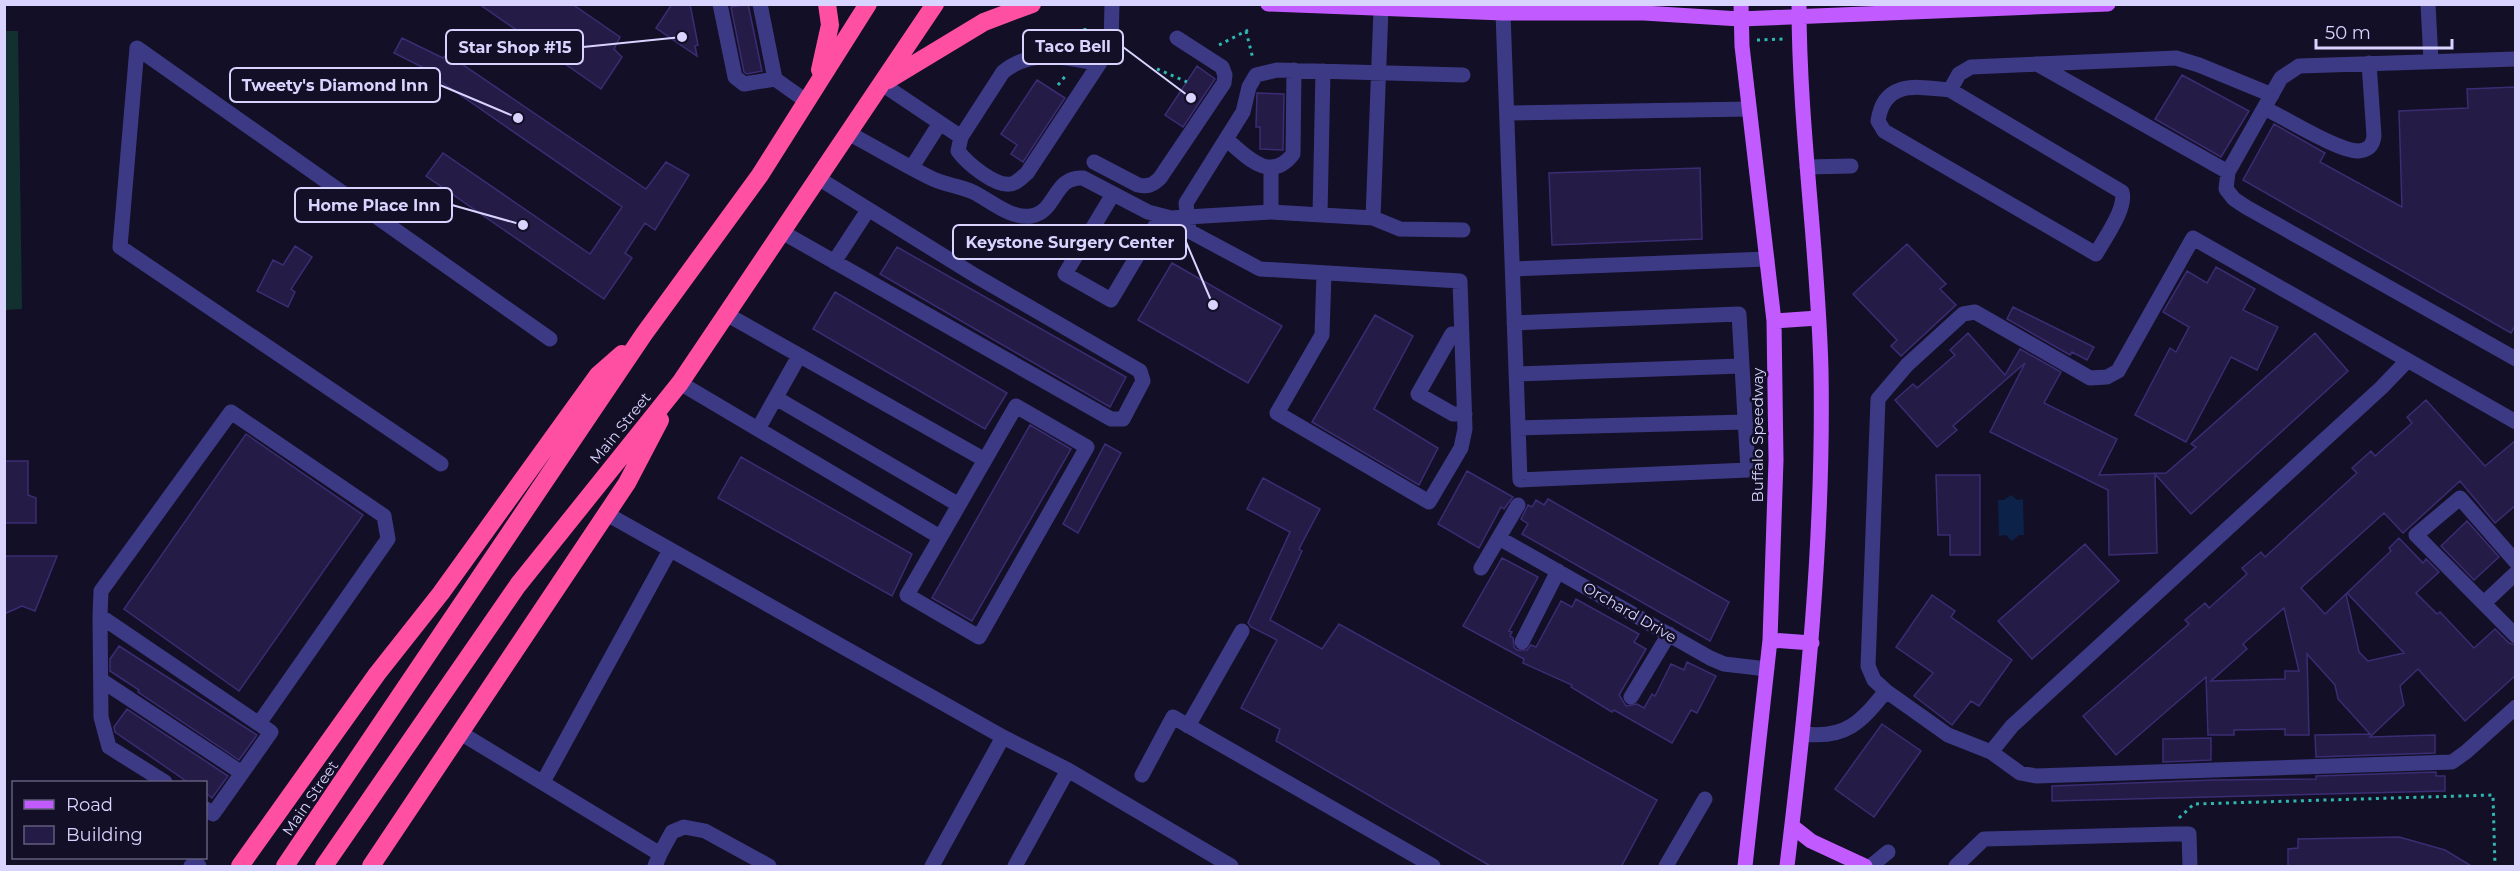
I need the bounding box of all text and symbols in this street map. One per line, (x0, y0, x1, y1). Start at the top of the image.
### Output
scale bar (2316, 12, 2452, 50)
text: 50 m (2325, 22, 2371, 44)
callout: Star Shop #15 (446, 30, 583, 64)
callout: Taco Bell (1023, 30, 1123, 64)
text: Taco Bell (1035, 37, 1111, 56)
text: Star Shop #15 (459, 38, 572, 57)
callout: Tweety's Diamond Inn (230, 68, 440, 102)
text: Tweety's Diamond Inn (242, 76, 428, 95)
callout: Home Place Inn (295, 188, 452, 222)
text: Home Place Inn (308, 196, 440, 215)
callout: Keystone Surgery Center (953, 225, 1186, 259)
text: Keystone Surgery Center (966, 233, 1175, 252)
street label: Buffalo Speedway (1748, 367, 1767, 502)
street label: Main Street (585, 388, 655, 468)
street label: Orchard Drive (1580, 578, 1680, 646)
street label: Main Street (278, 757, 342, 839)
legend (12, 781, 207, 859)
text: Road (66, 794, 113, 816)
text: Building (66, 824, 143, 846)

